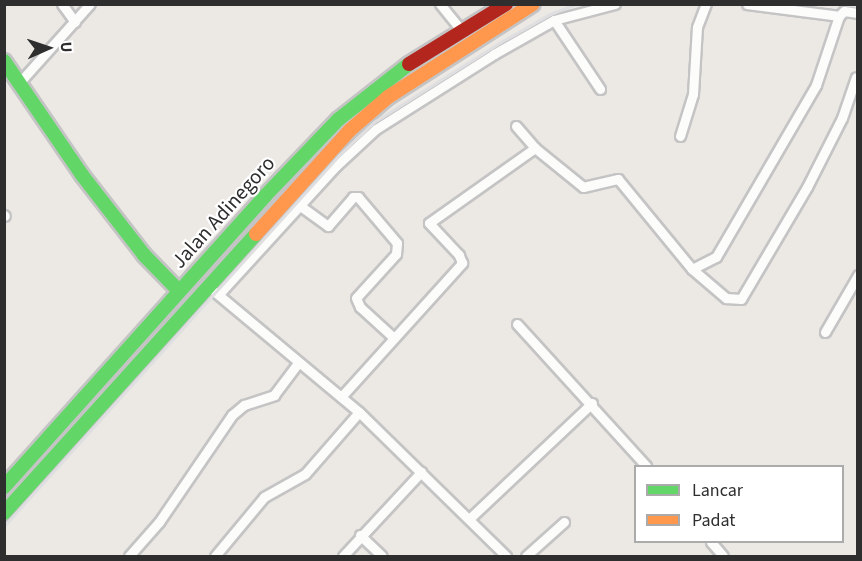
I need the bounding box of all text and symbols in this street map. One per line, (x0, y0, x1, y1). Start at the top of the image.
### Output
north arrow (18, 18, 78, 78)
text: U (55, 41, 77, 53)
street label: Jalan Adinegoro (166, 151, 280, 273)
legend (634, 465, 844, 543)
text: Lancar (692, 478, 743, 503)
text: Padat (692, 508, 735, 533)

